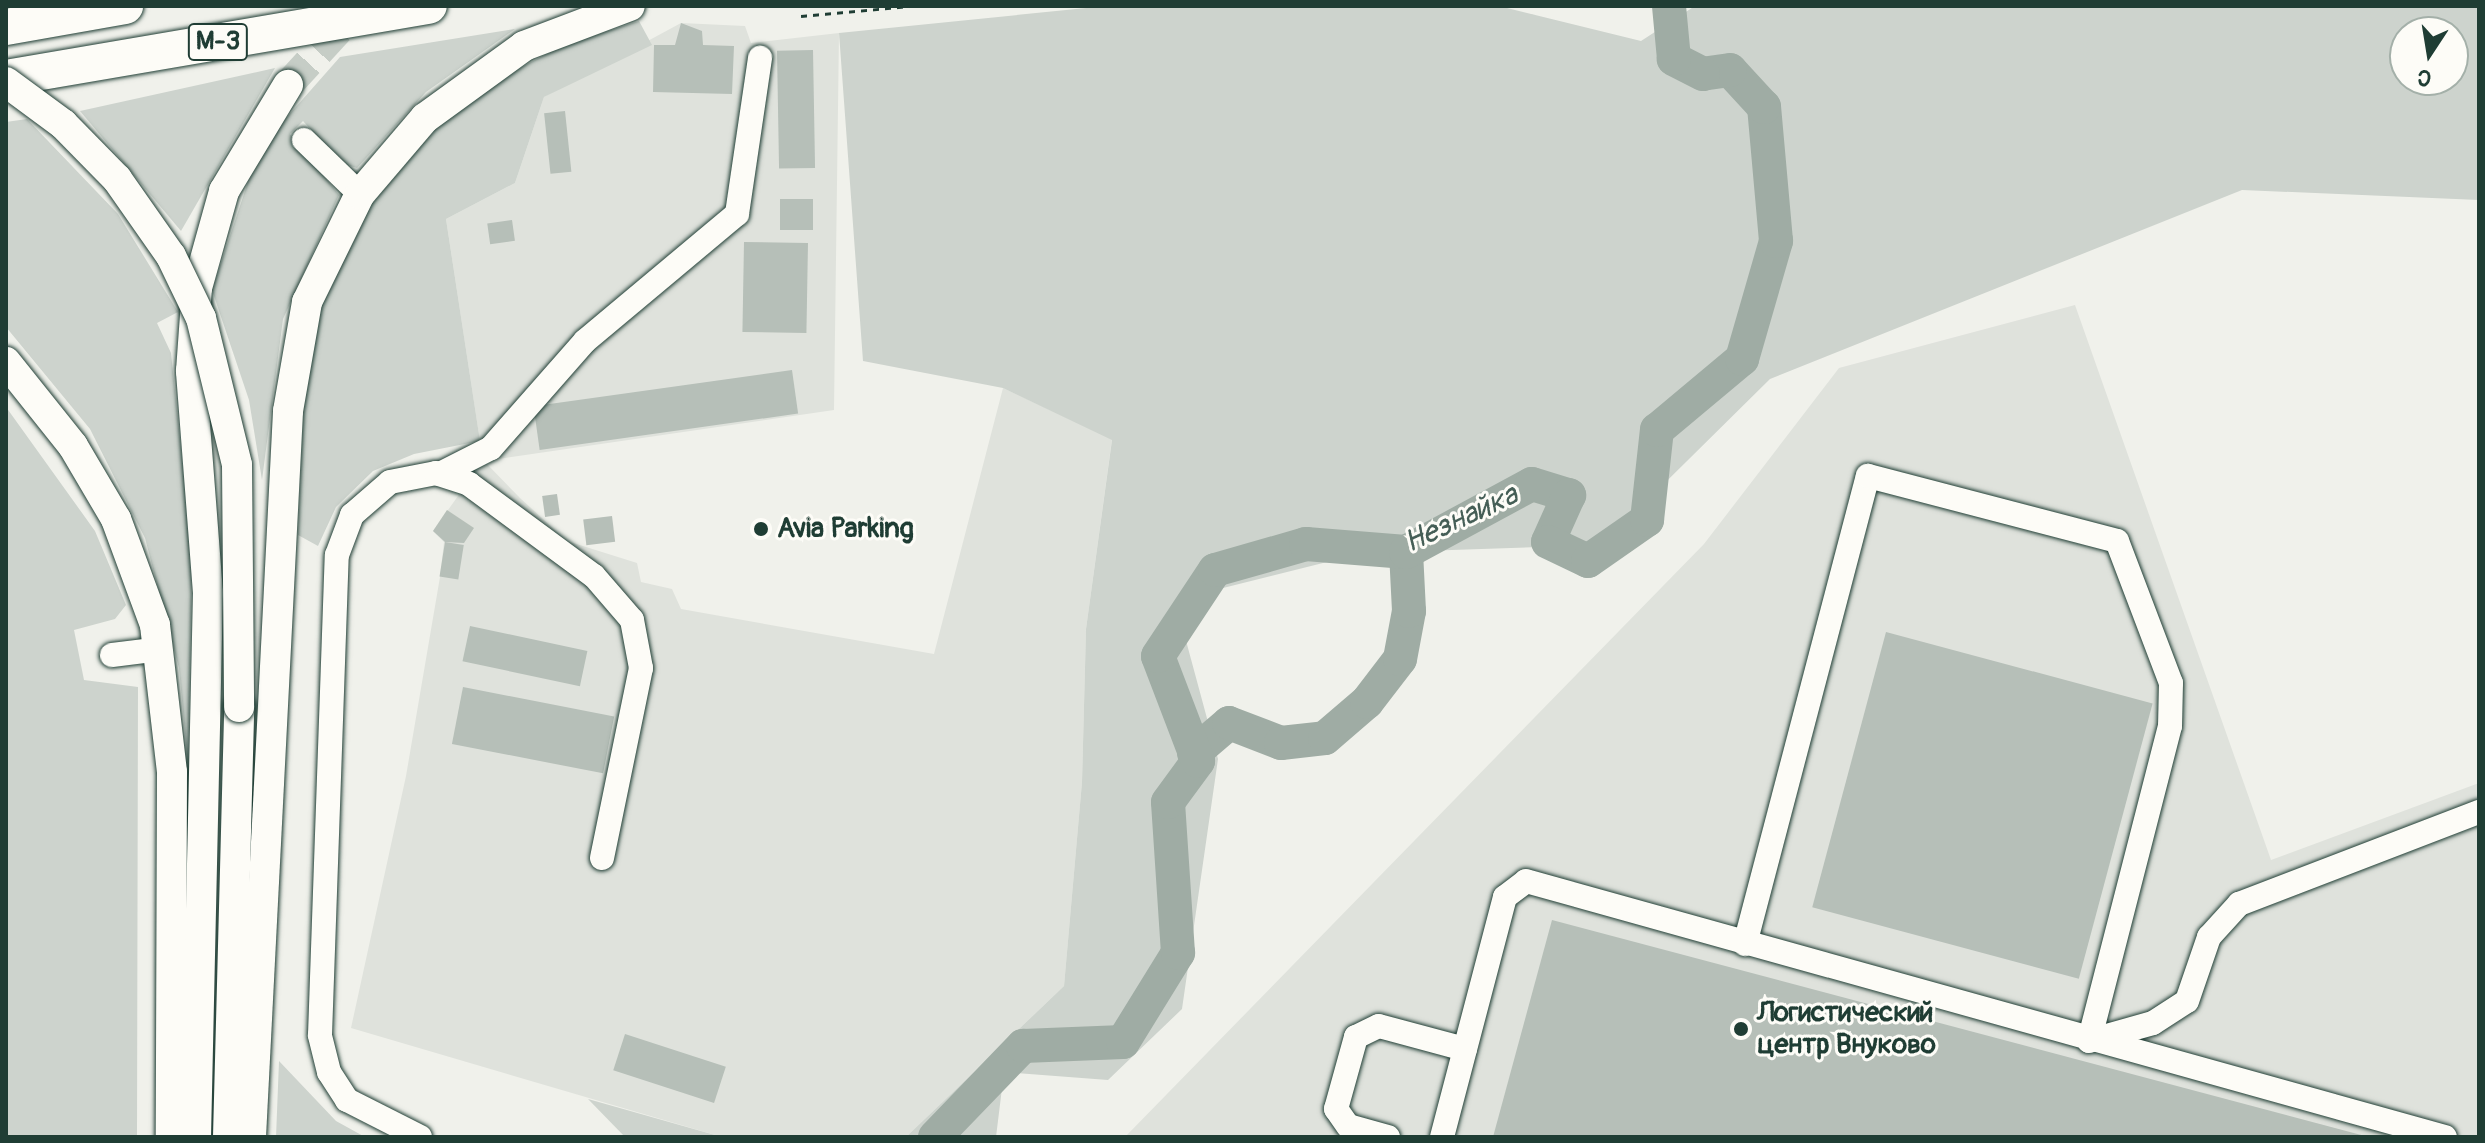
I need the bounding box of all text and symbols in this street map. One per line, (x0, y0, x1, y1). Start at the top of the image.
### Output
north arrow (2389, 16, 2469, 96)
road number: М-3 (186, 20, 250, 64)
text: С (2415, 62, 2434, 93)
water label: Незнайка (1399, 477, 1523, 561)
place label: Avia Parking (777, 512, 914, 546)
marker: Avia Parking (752, 520, 770, 538)
place label: Логистический центр Внуково (1757, 996, 1936, 1062)
marker: Логистический центр Внуково (1732, 1020, 1750, 1038)

